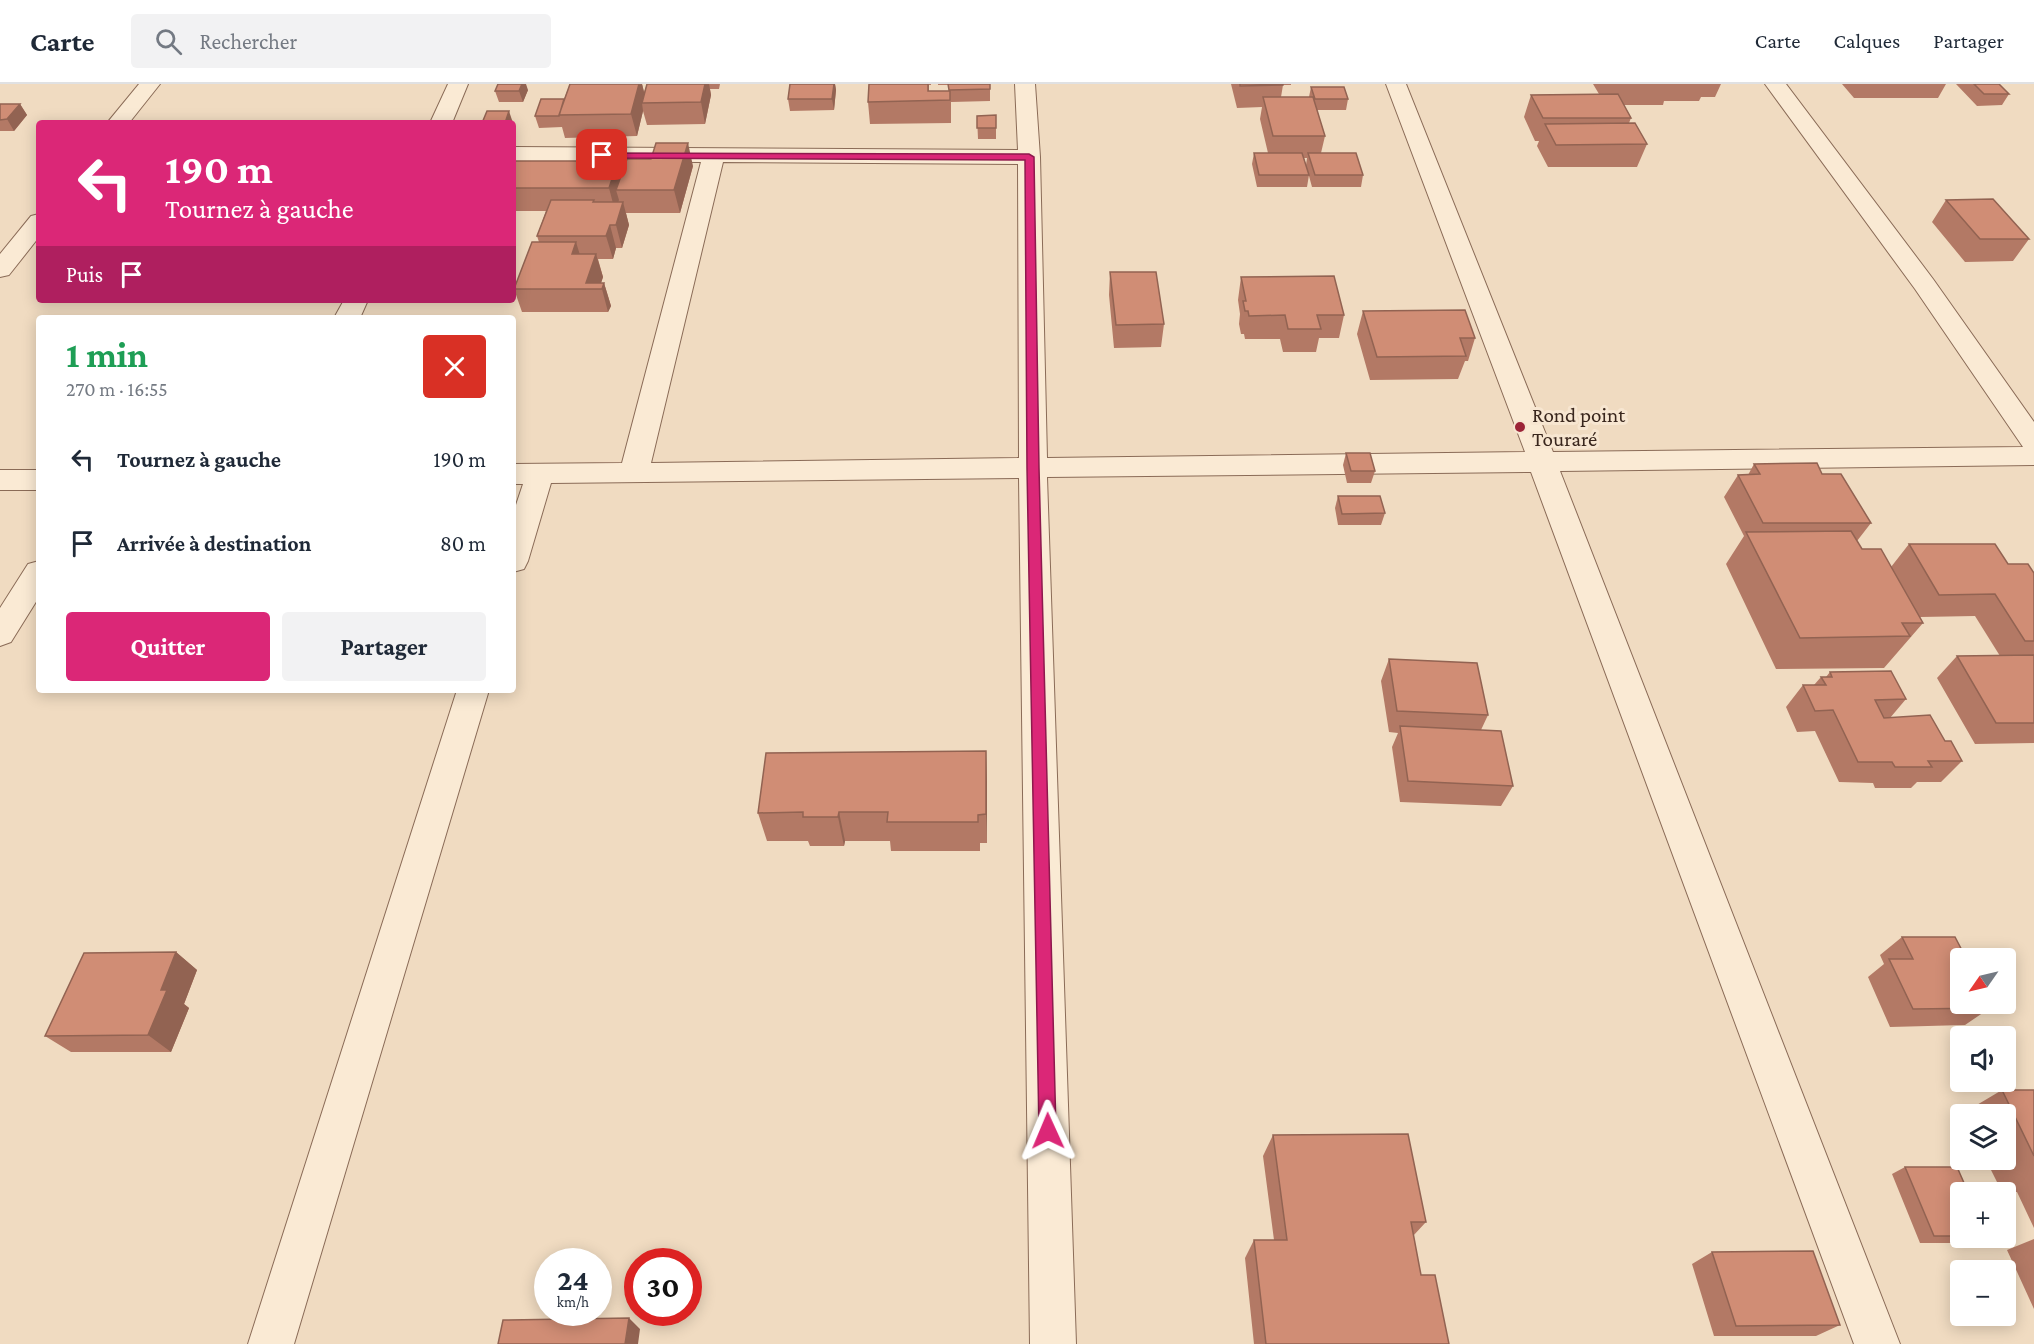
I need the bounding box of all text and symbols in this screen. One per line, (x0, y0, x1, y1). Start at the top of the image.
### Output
search box (131, 14, 551, 68)
icon: search (152, 25, 185, 58)
text: Carte (30, 26, 95, 57)
text: Rechercher (200, 29, 297, 54)
text: Carte (1755, 29, 1800, 53)
text: Calques (1833, 29, 1900, 53)
text: Partager (1933, 29, 2004, 53)
pin (576, 129, 627, 180)
icon: arrive (585, 138, 618, 171)
icon: left (66, 144, 144, 222)
text: 190 m (165, 145, 273, 192)
text: Tournez à gauche (165, 194, 354, 224)
icon: arrive (115, 258, 148, 291)
text: Puis (66, 262, 103, 287)
text: 1 min (66, 335, 148, 375)
button: close (423, 335, 486, 398)
text: 270 m · 16:55 (66, 378, 168, 400)
place label: Rond point Touraré (1532, 403, 1626, 451)
marker: Rond point Touraré (1513, 420, 1527, 434)
icon: left (66, 443, 99, 476)
text: Tournez à gauche (117, 447, 281, 472)
text: 190 m (433, 447, 486, 472)
icon: arrive (66, 527, 99, 560)
text: Arrivée à destination (117, 531, 311, 556)
text: 80 m (440, 531, 486, 556)
button: Quitter (66, 612, 270, 681)
button: Partager (282, 612, 486, 681)
north arrow (1950, 948, 2016, 1014)
map controls (1950, 948, 2016, 1326)
button: sound (1950, 1026, 2016, 1092)
position arrow (1016, 1099, 1080, 1163)
button: layers (1950, 1104, 2016, 1170)
button: + (1950, 1182, 2016, 1248)
speed limit sign: 30 (624, 1248, 702, 1326)
button: − (1950, 1260, 2016, 1326)
text: 24 (557, 1263, 589, 1296)
text: km/h (557, 1294, 589, 1310)

